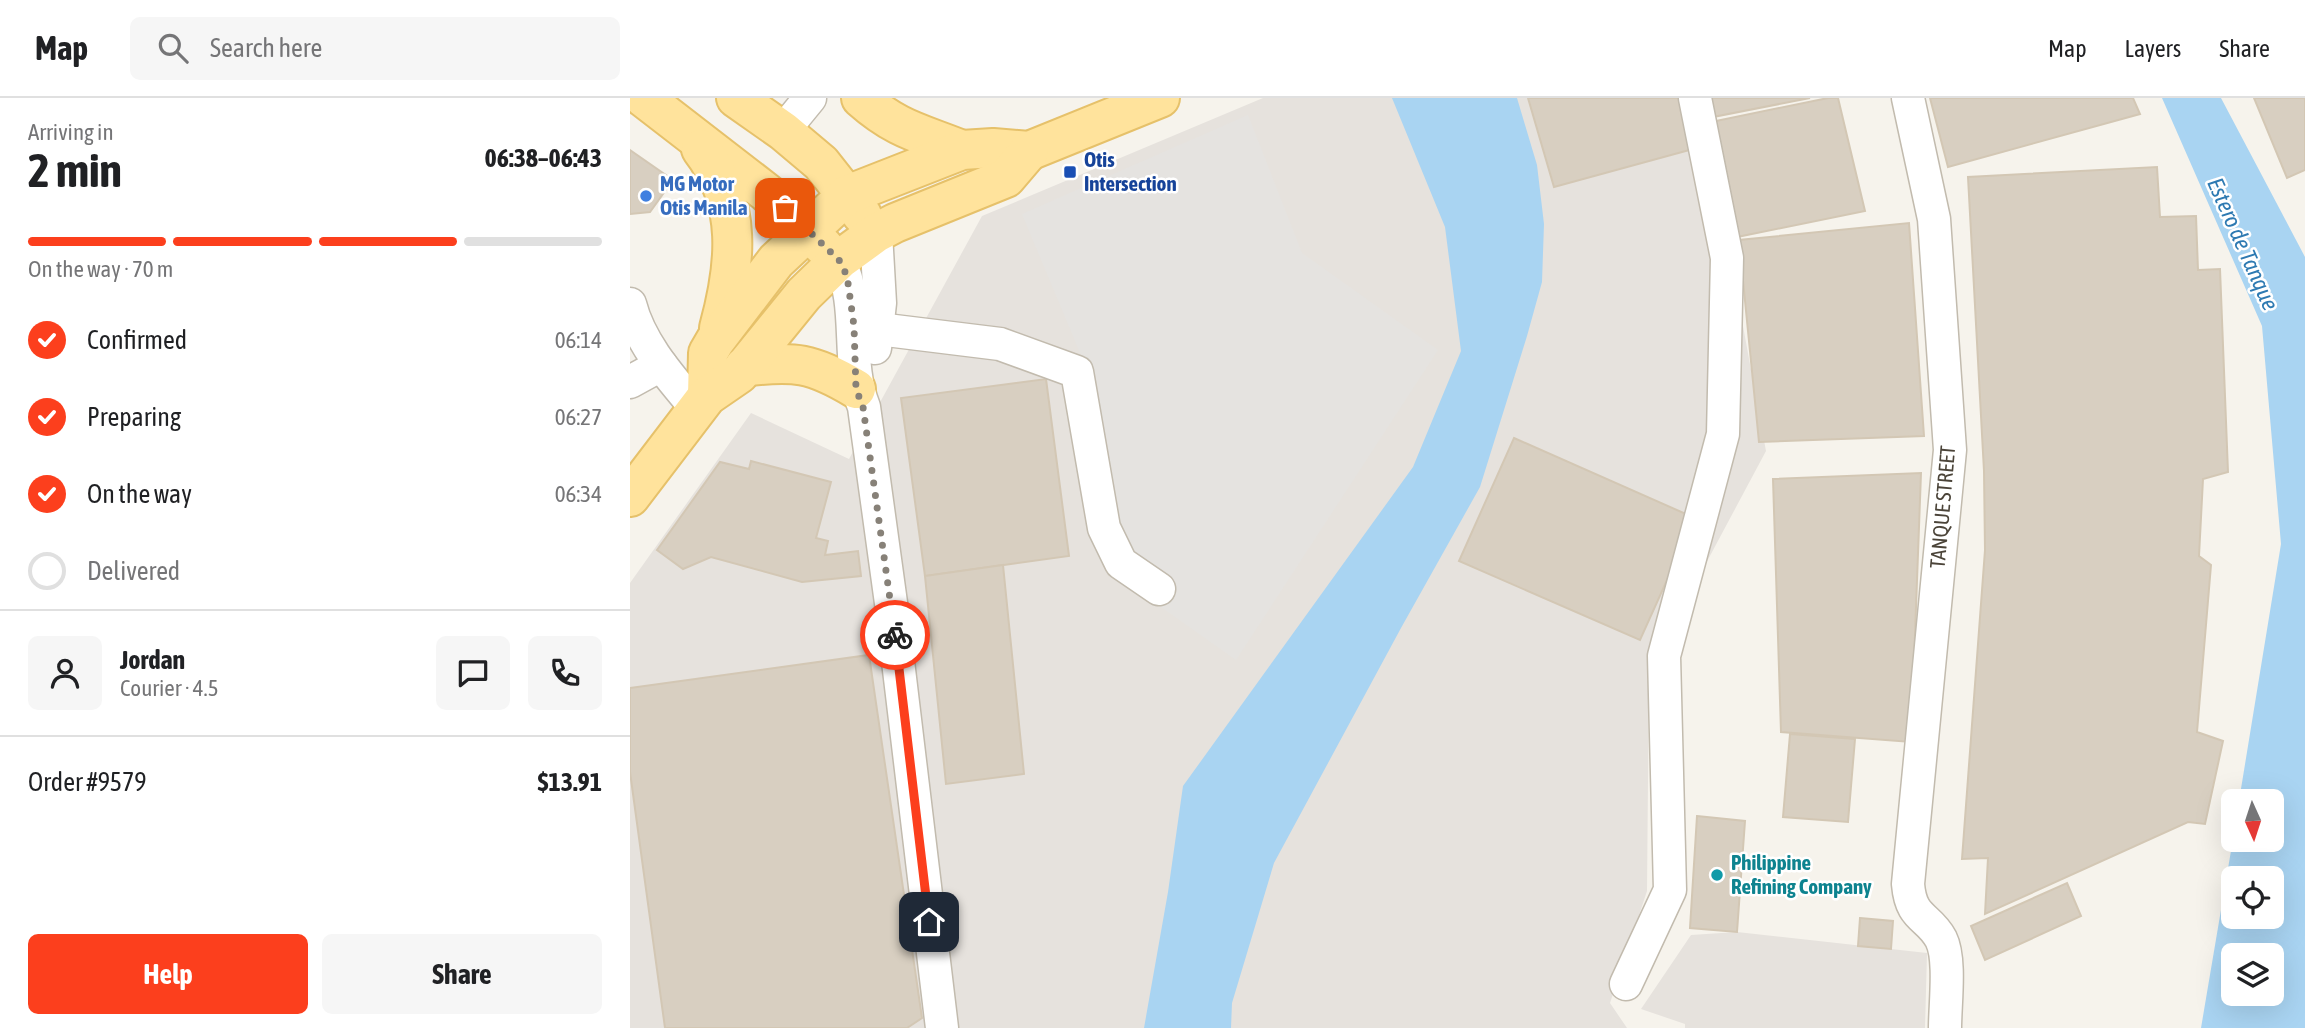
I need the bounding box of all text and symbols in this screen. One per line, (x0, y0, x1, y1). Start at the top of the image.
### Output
search box (130, 17, 620, 80)
text: Map (35, 29, 88, 67)
icon: search (154, 29, 192, 67)
text: Search here (210, 33, 322, 63)
text: Map (2048, 35, 2087, 62)
text: Layers (2125, 35, 2181, 62)
text: Share (2219, 35, 2270, 62)
text: Arriving in (28, 119, 114, 145)
text: 06:38–06:43 (485, 143, 602, 173)
text: 2 min (28, 144, 122, 197)
place label: Otis Intersection (1084, 147, 1177, 195)
marker: Otis Intersection (1062, 164, 1078, 180)
place label: MG Motor Otis Manila (660, 171, 748, 219)
water label: Estero de Tanque (2202, 174, 2284, 314)
pin (755, 178, 815, 238)
marker: MG Motor Otis Manila (638, 188, 654, 204)
icon: bag (766, 189, 804, 227)
text: On the way · 70 m (28, 256, 173, 282)
icon: check (28, 321, 66, 359)
text: Confirmed (87, 325, 187, 355)
text: 06:14 (555, 327, 602, 353)
icon: check (28, 398, 66, 436)
text: Preparing (87, 402, 181, 432)
text: 06:27 (555, 404, 602, 430)
street label: TANQUE STREET (1925, 445, 1959, 569)
icon: check (28, 475, 66, 513)
text: On the way (87, 479, 192, 509)
text: 06:34 (555, 481, 602, 507)
text: Delivered (87, 556, 180, 586)
courier (860, 600, 930, 670)
icon: bike (876, 616, 914, 654)
button: person (28, 636, 102, 710)
button: chat (436, 636, 510, 710)
button: phone (528, 636, 602, 710)
text: Jordan (120, 645, 185, 675)
text: Courier · 4.5 (120, 675, 219, 701)
text: Order #9579 (28, 767, 147, 797)
text: $13.91 (538, 767, 602, 797)
north arrow (2221, 789, 2284, 852)
map controls (2221, 789, 2284, 1006)
place label: Philippine Refining Company (1731, 850, 1872, 898)
button: locate (2221, 866, 2284, 929)
marker: Philippine Refining Company (1709, 867, 1725, 883)
pin (899, 892, 959, 952)
icon: home (910, 903, 948, 941)
button: Help (28, 934, 308, 1014)
button: Share (322, 934, 602, 1014)
button: layers (2221, 943, 2284, 1006)

